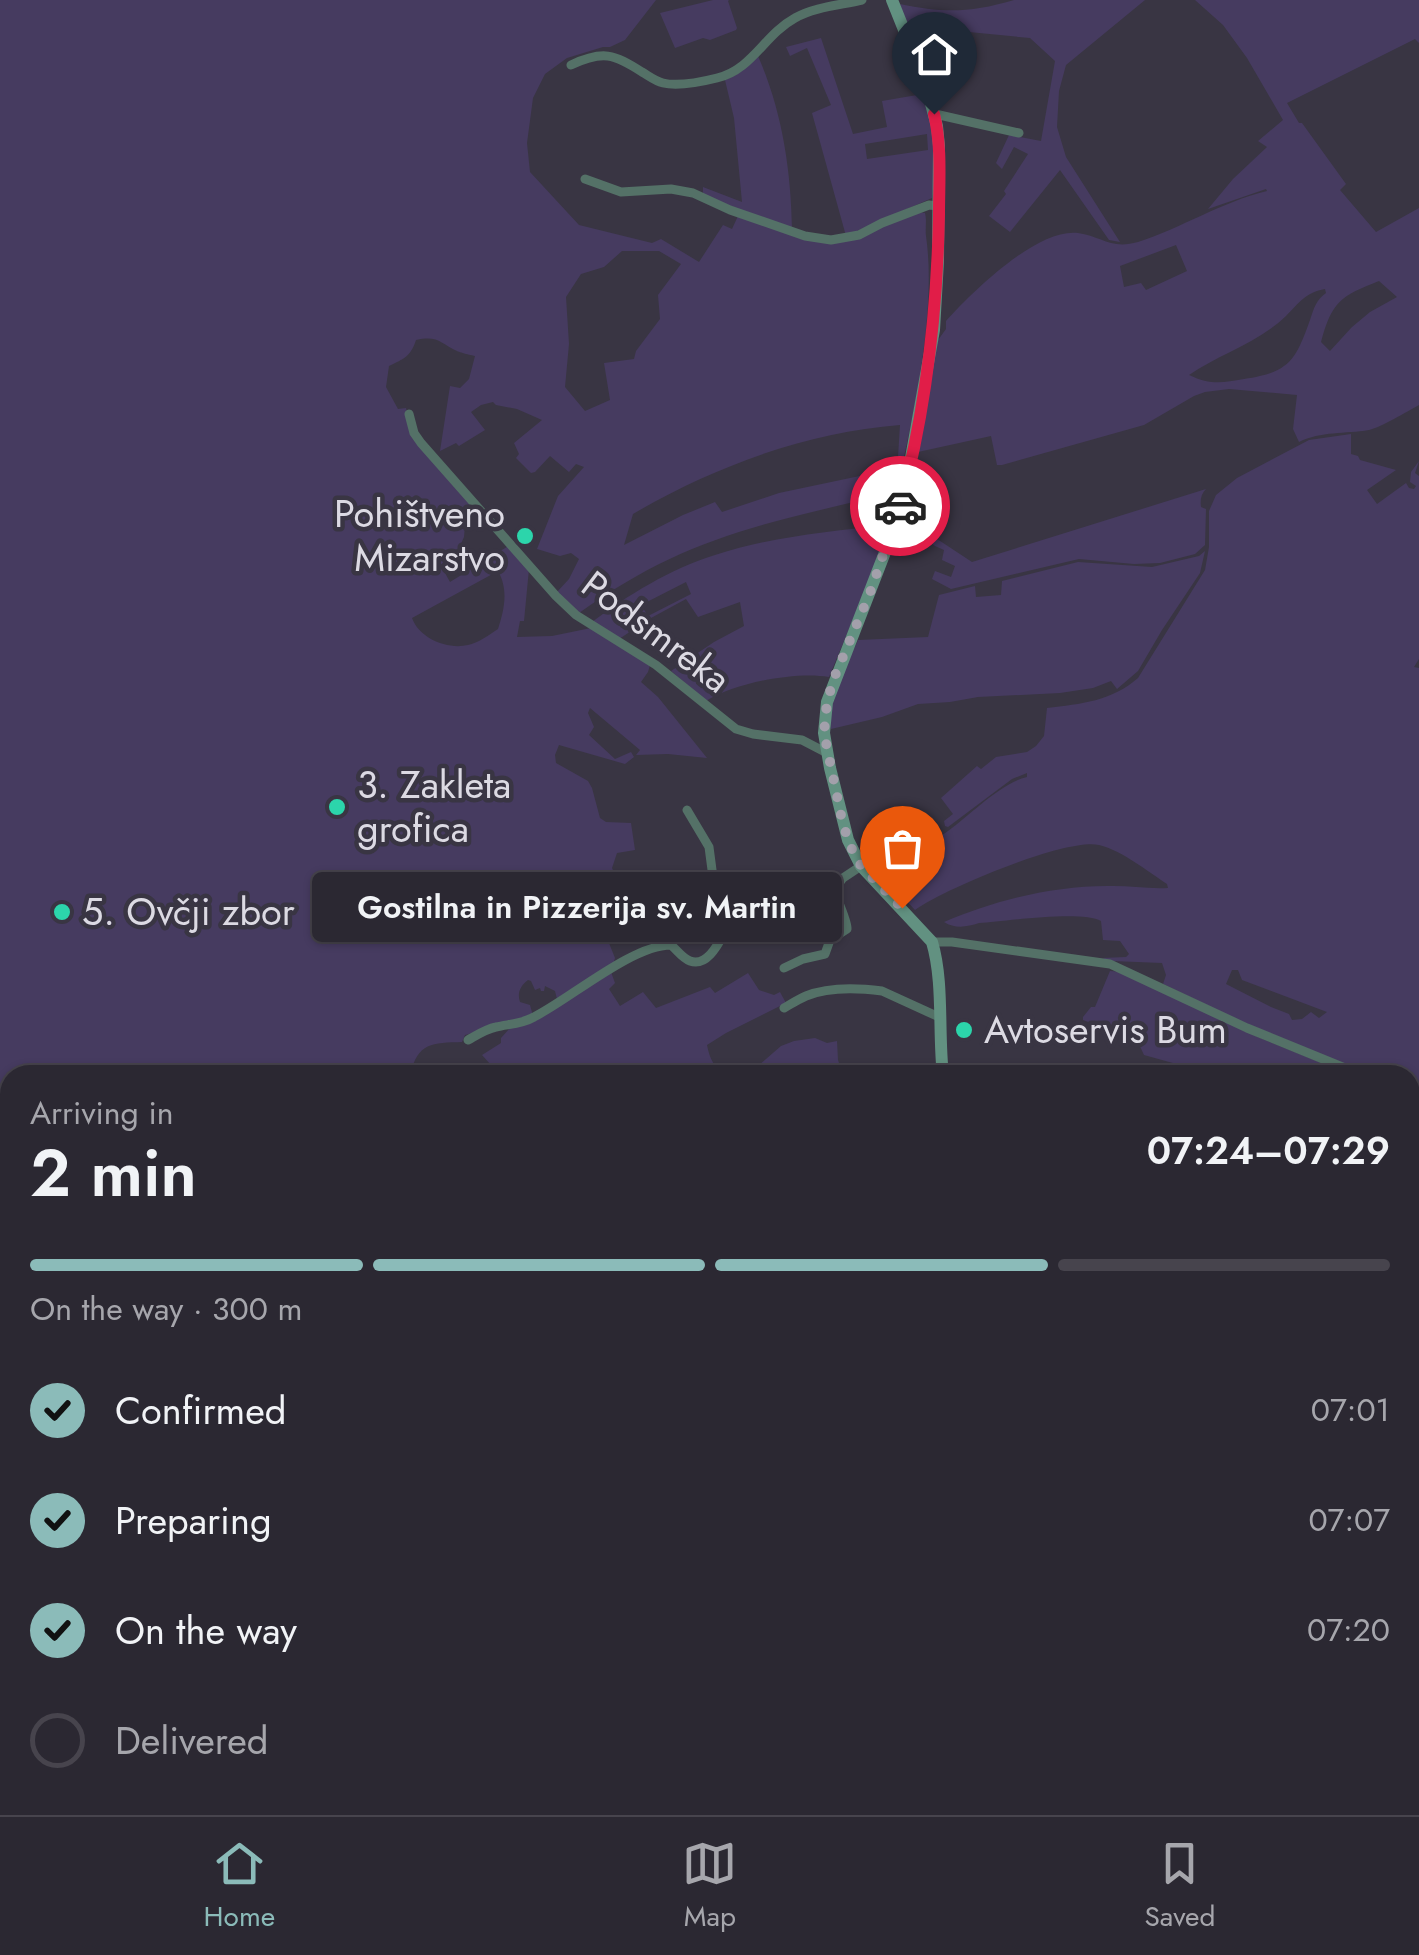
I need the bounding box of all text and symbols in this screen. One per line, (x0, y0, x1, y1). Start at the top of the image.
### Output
pin (892, 12, 977, 115)
icon: home (907, 27, 962, 82)
courier (850, 456, 950, 556)
icon: car (873, 479, 928, 534)
place label: Pohištveno Mizarstvo (334, 486, 505, 585)
marker: Pohištveno Mizarstvo (514, 525, 536, 547)
street label: Podsmreka (570, 557, 742, 706)
place label: 3. Zakleta grofica (357, 757, 511, 856)
marker: 3. Zakleta grofica (326, 796, 348, 818)
pin (860, 806, 945, 909)
icon: bag (875, 821, 930, 876)
callout: Gostilna in Pizzerija sv. Martin (312, 873, 842, 943)
place label: 5. Ovčji zbor (82, 884, 295, 939)
text: Gostilna in Pizzerija sv. Martin (357, 884, 797, 930)
marker: 5. Ovčji zbor (51, 901, 73, 923)
place label: Avtoservis Bum (984, 1002, 1227, 1057)
marker: Avtoservis Bum (953, 1019, 975, 1041)
text: Arriving in (30, 1090, 174, 1136)
text: 07:24–07:29 (1147, 1123, 1390, 1178)
text: 2 min (30, 1126, 197, 1220)
text: On the way · 300 m (30, 1286, 303, 1332)
icon: check (30, 1383, 85, 1438)
text: Confirmed (115, 1383, 286, 1438)
text: 07:01 (1311, 1387, 1390, 1433)
icon: check (30, 1493, 85, 1548)
text: Preparing (115, 1493, 272, 1548)
text: 07:07 (1308, 1497, 1390, 1543)
icon: check (30, 1603, 85, 1658)
text: On the way (115, 1603, 297, 1658)
text: 07:20 (1307, 1607, 1390, 1653)
text: Delivered (115, 1713, 268, 1768)
tab: Home (204, 1836, 275, 1937)
tab: Map (682, 1836, 737, 1937)
tab: Saved (1144, 1836, 1215, 1937)

